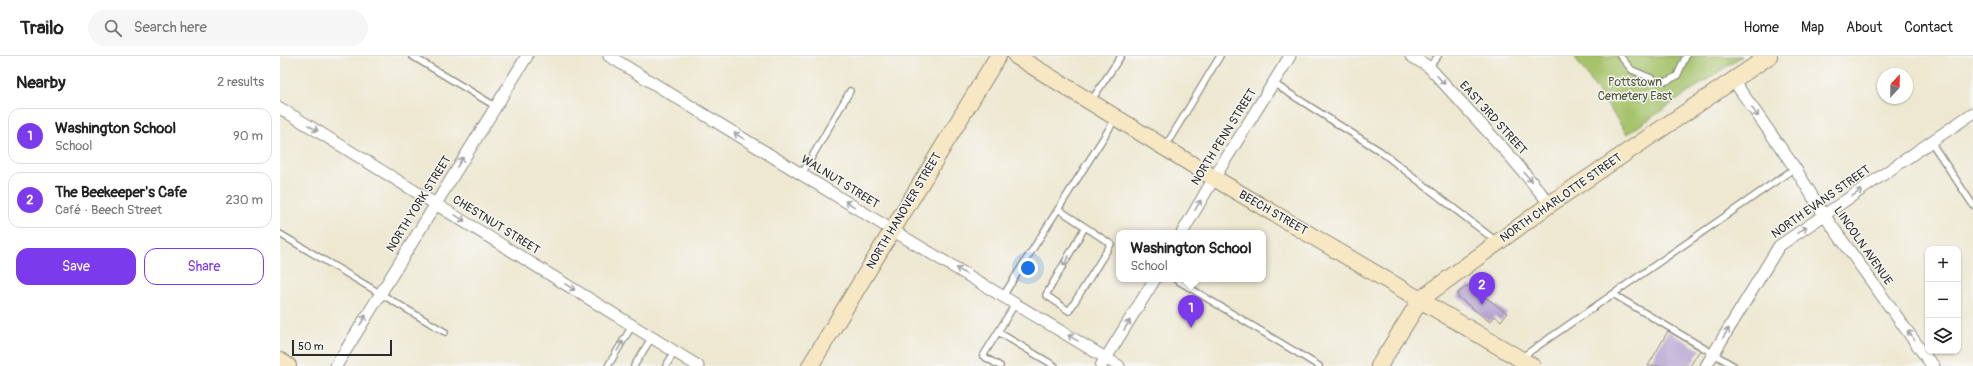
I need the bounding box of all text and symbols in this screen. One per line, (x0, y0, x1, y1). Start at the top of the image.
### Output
search box (88, 10, 368, 46)
text: Trailo (20, 16, 64, 40)
icon: search (102, 17, 124, 39)
text: Search here (134, 18, 207, 37)
text: Home (1744, 19, 1779, 36)
text: Map (1801, 19, 1824, 36)
text: About (1846, 19, 1882, 36)
text: Contact (1904, 19, 1953, 36)
north arrow (1877, 68, 1913, 104)
text: Nearby (16, 72, 65, 93)
text: 2 results (217, 74, 264, 90)
one-way arrow (1436, 75, 1446, 85)
park label: Pottstown Cemetery East (1598, 75, 1672, 104)
street label: EAST 3RD STREET (1456, 78, 1530, 158)
street label: NORTH PENN STREET (1188, 86, 1260, 188)
one-way arrow (1751, 106, 1759, 117)
text: Washington School (55, 119, 176, 138)
one-way arrow (307, 124, 318, 132)
text: 1 (27, 128, 33, 144)
text: 90 m (233, 128, 263, 144)
one-way arrow (734, 132, 745, 140)
text: School (55, 138, 92, 154)
street label: NORTH HANOVER STREET (863, 150, 945, 272)
street label: NORTH CHARLOTTE STREET (1497, 150, 1625, 246)
street label: WALNUT STREET (798, 152, 882, 212)
street label: NORTH YORK STREET (383, 153, 455, 255)
one-way arrow (457, 156, 465, 168)
street label: NORTH EVANS STREET (1769, 162, 1874, 242)
one-way arrow (1523, 172, 1532, 183)
text: The Beekeeper's Cafe (55, 183, 187, 202)
street label: BEECH STREET (1236, 187, 1310, 239)
one-way arrow (1851, 189, 1862, 197)
text: 2 (26, 192, 34, 208)
text: 230 m (226, 192, 263, 208)
street label: CHESTNUT STREET (450, 192, 543, 258)
one-way arrow (845, 200, 856, 208)
one-way arrow (1195, 200, 1203, 212)
text: Café · Beech Street (55, 202, 162, 218)
street label: LINCOLN AVENUE (1830, 204, 1896, 288)
one-way arrow (454, 214, 465, 222)
one-way arrow (1797, 226, 1808, 234)
popup (1116, 230, 1266, 282)
text: Washington School (1130, 239, 1252, 258)
map controls (1925, 246, 1961, 354)
button: + (1925, 246, 1961, 282)
button: Save (16, 248, 136, 285)
button: Share (144, 248, 264, 285)
one-way arrow (1061, 255, 1069, 267)
your location (1018, 258, 1038, 278)
text: School (1130, 258, 1168, 274)
one-way arrow (955, 267, 967, 275)
pin: 2 (1469, 272, 1495, 305)
button: − (1925, 282, 1961, 318)
one-way arrow (564, 283, 575, 291)
pin: 1 (1178, 295, 1204, 328)
one-way arrow (360, 314, 368, 326)
button: layers (1925, 318, 1961, 354)
one-way arrow (1123, 319, 1131, 331)
one-way arrow (1723, 327, 1731, 339)
one-way arrow (1907, 330, 1915, 341)
one-way arrow (1068, 334, 1079, 342)
scale bar (292, 338, 392, 357)
text: 50 m (298, 340, 324, 353)
one-way arrow (616, 340, 624, 352)

